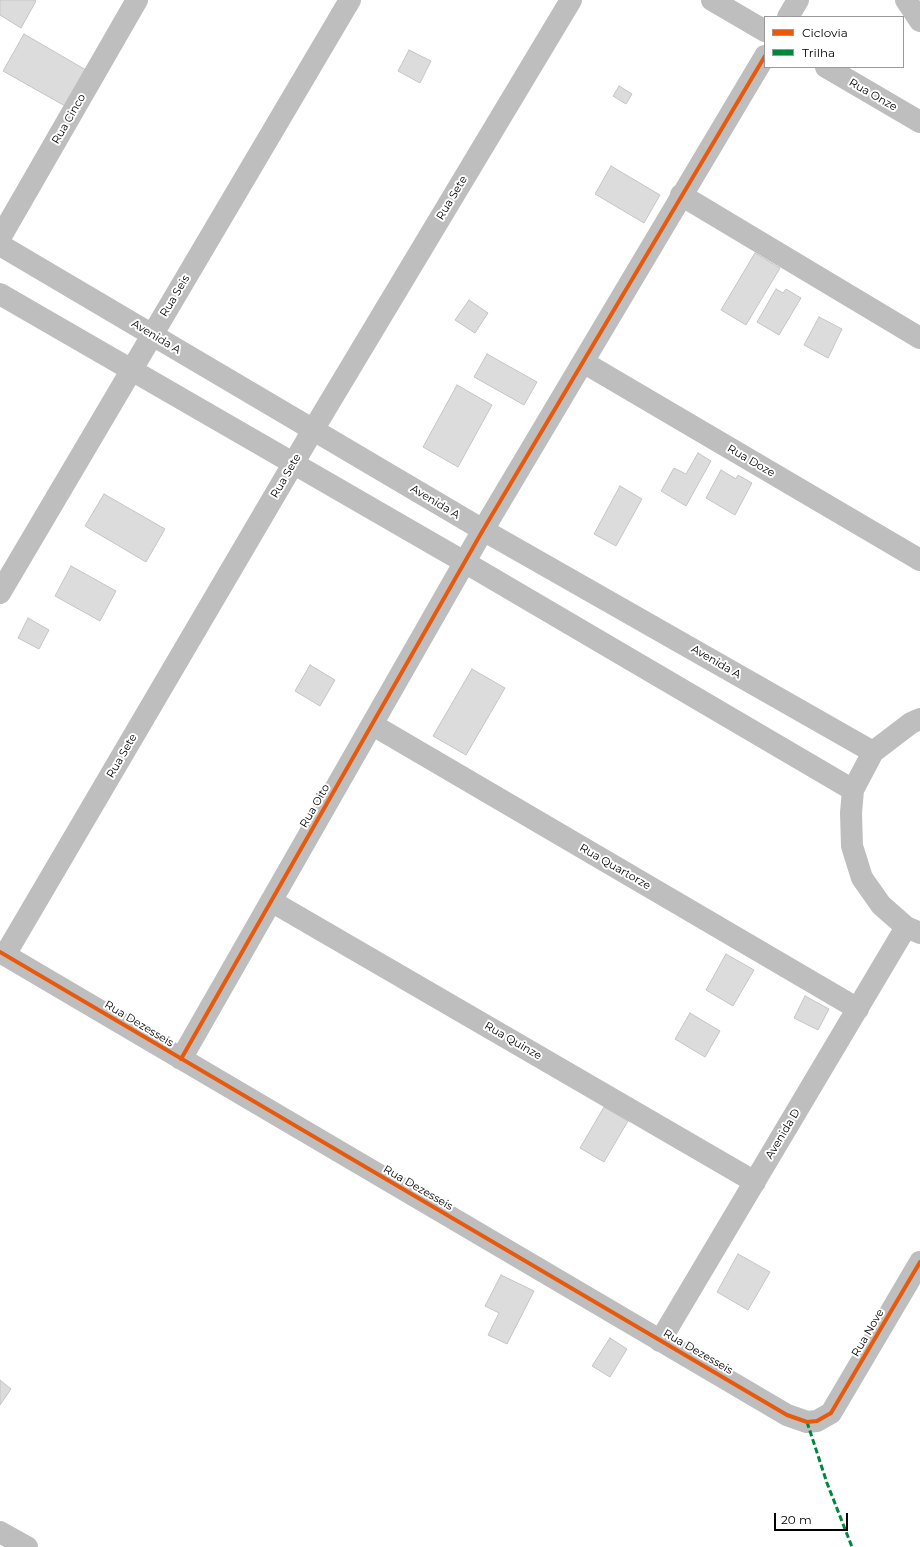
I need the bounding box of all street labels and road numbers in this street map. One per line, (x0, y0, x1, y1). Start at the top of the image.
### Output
street label: Rua Onze (847, 76, 899, 114)
street label: Rua Cinco (49, 91, 89, 147)
street label: Rua Sete (434, 174, 470, 222)
street label: Rua Seis (157, 273, 193, 319)
street label: Avenida A (129, 317, 183, 357)
street label: Rua Doze (725, 442, 777, 480)
street label: Rua Sete (268, 451, 304, 501)
street label: Avenida A (408, 482, 462, 522)
street label: Avenida A (689, 642, 743, 682)
street label: Rua Sete (104, 731, 140, 781)
street label: Rua Oito (297, 782, 333, 830)
street label: Rua Quartorze (577, 841, 653, 893)
street label: Rua Dezesseis (102, 998, 176, 1050)
street label: Rua Quinze (482, 1019, 544, 1063)
street label: Avenida D (763, 1106, 803, 1162)
street label: Rua Dezesseis (381, 1163, 455, 1213)
street label: Rua Nove (849, 1307, 887, 1359)
street label: Rua Dezesseis (661, 1327, 735, 1377)

